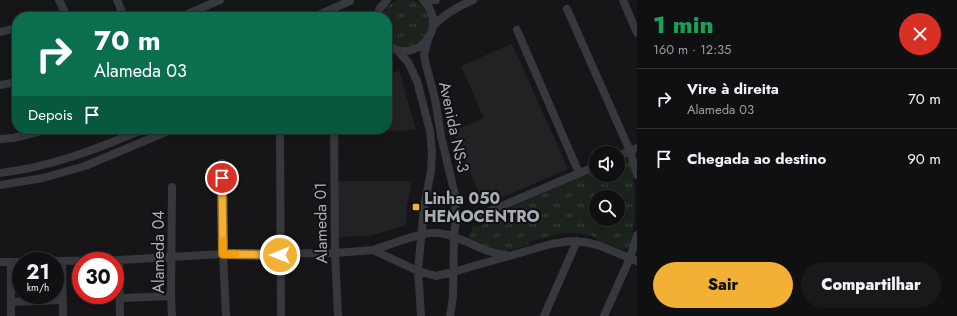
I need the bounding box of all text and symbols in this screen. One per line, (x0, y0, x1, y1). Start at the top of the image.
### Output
text: 1 min (653, 7, 714, 42)
button: close (899, 13, 941, 55)
text: 70 m (94, 20, 161, 61)
icon: right (28, 28, 80, 80)
text: 160 m · 12:35 (653, 40, 731, 59)
text: Alameda 03 (94, 58, 187, 84)
text: Vire à direita (687, 78, 779, 100)
street label: Avenida NS-3 (433, 79, 475, 175)
icon: right (653, 88, 675, 110)
text: 70 m (908, 88, 941, 110)
text: Alameda 03 (687, 100, 754, 119)
text: Depois (28, 104, 73, 126)
icon: arrive (81, 104, 103, 126)
map controls (589, 146, 625, 226)
button: sound (589, 146, 625, 182)
icon: arrive (653, 148, 675, 170)
text: Chegada ao destino (687, 148, 826, 170)
text: 90 m (907, 148, 941, 170)
pin (205, 161, 239, 195)
icon: arrive (211, 167, 233, 189)
street label: Alameda 01 (309, 182, 333, 264)
place label: Linha 050 HEMOCENTRO (424, 187, 540, 228)
button: search (589, 190, 625, 226)
marker: Linha 050 HEMOCENTRO (411, 202, 421, 212)
street label: Alameda 04 (147, 210, 170, 294)
position arrow (259, 234, 301, 276)
speed limit sign: 30 (72, 252, 124, 304)
text: 21 (26, 258, 50, 287)
button: Sair (653, 262, 793, 308)
button: Compartilhar (801, 262, 941, 308)
text: km/h (27, 280, 49, 295)

